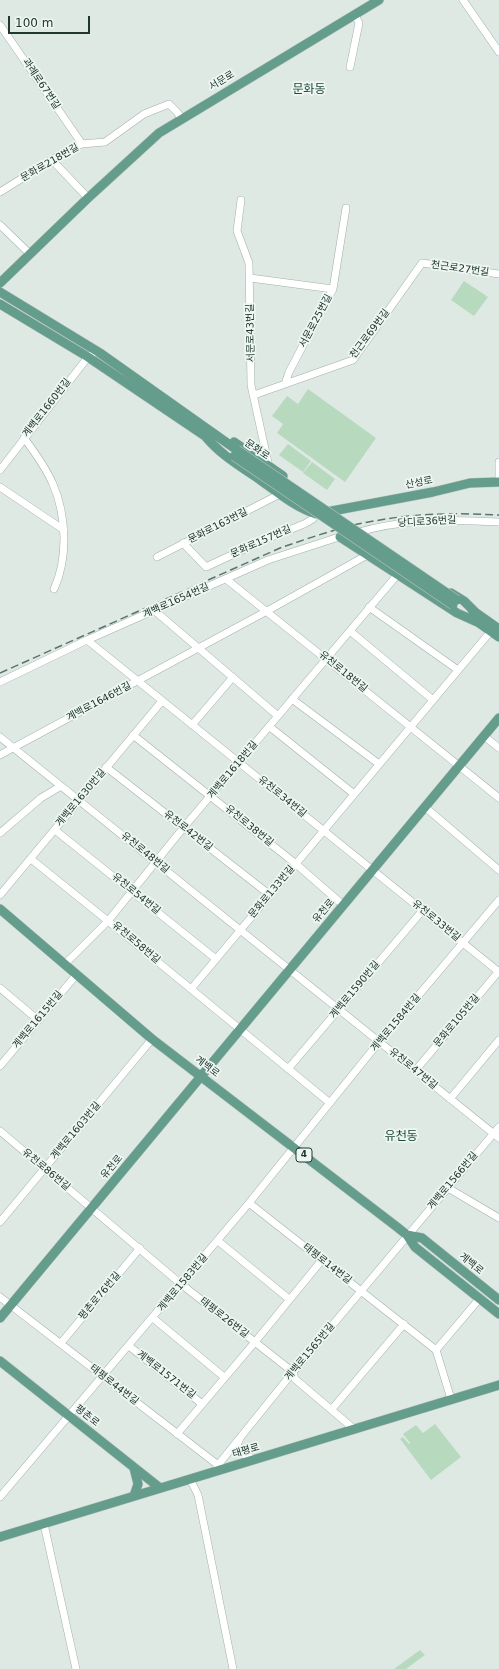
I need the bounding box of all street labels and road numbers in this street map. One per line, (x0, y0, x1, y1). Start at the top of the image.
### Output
street label: 과례로67번길 (20, 56, 62, 112)
street label: 서문로 (207, 69, 237, 93)
street label: 문화로218번길 (19, 142, 81, 184)
street label: 천근로27번길 (430, 259, 490, 279)
street label: 서문로25번길 (297, 292, 335, 350)
street label: 서문로43번길 (244, 304, 258, 362)
street label: 천근로69번길 (348, 307, 392, 361)
street label: 계백로1660번길 (20, 376, 74, 440)
street label: 문화로 (242, 437, 272, 463)
street label: 산성로 (404, 474, 434, 492)
street label: 문화로163번길 (186, 506, 250, 546)
street label: 당디로36번길 (397, 514, 457, 530)
street label: 문화로157번길 (229, 523, 293, 561)
street label: 계백로1654번길 (141, 581, 211, 621)
street label: 유천로18번길 (316, 649, 370, 695)
street label: 계백로1646번길 (65, 680, 133, 724)
street label: 계백로1618번길 (205, 739, 261, 801)
street label: 계백로1630번길 (53, 767, 109, 829)
street label: 유천로34번길 (255, 774, 309, 820)
street label: 유천로38번길 (222, 803, 276, 849)
street label: 유천로42번길 (161, 808, 215, 854)
street label: 유천로48번길 (118, 830, 172, 876)
street label: 문화로133번길 (246, 863, 298, 921)
street label: 유천로54번길 (109, 871, 163, 917)
street label: 유천로 (311, 897, 337, 925)
street label: 유천로33번길 (409, 898, 463, 944)
street label: 유천로58번길 (110, 920, 162, 966)
street label: 계백로1590번길 (327, 959, 383, 1021)
street label: 계백로1615번길 (10, 989, 66, 1051)
street label: 계백로1584번길 (368, 992, 424, 1054)
street label: 문화로105번길 (431, 992, 483, 1050)
street label: 유천로47번길 (386, 1046, 440, 1092)
street label: 계백로 (192, 1054, 222, 1080)
street label: 계백로1603번길 (48, 1100, 104, 1162)
street label: 유천로86번길 (20, 1147, 72, 1193)
road number: 4 (296, 1148, 312, 1162)
street label: 계백로1566번길 (425, 1150, 481, 1212)
street label: 유천로 (99, 1153, 125, 1181)
street label: 태평로14번길 (300, 1241, 354, 1287)
street label: 계백로 (456, 1251, 486, 1277)
street label: 계백로1583번길 (155, 1252, 211, 1314)
street label: 평촌로76번길 (77, 1270, 123, 1322)
street label: 태평로26번길 (197, 1295, 251, 1341)
street label: 계백로1565번길 (282, 1321, 338, 1383)
street label: 계백로1571번길 (134, 1348, 198, 1402)
street label: 태평로44번길 (87, 1362, 141, 1408)
street label: 평촌로 (72, 1403, 102, 1429)
street label: 태평로 (231, 1441, 261, 1461)

